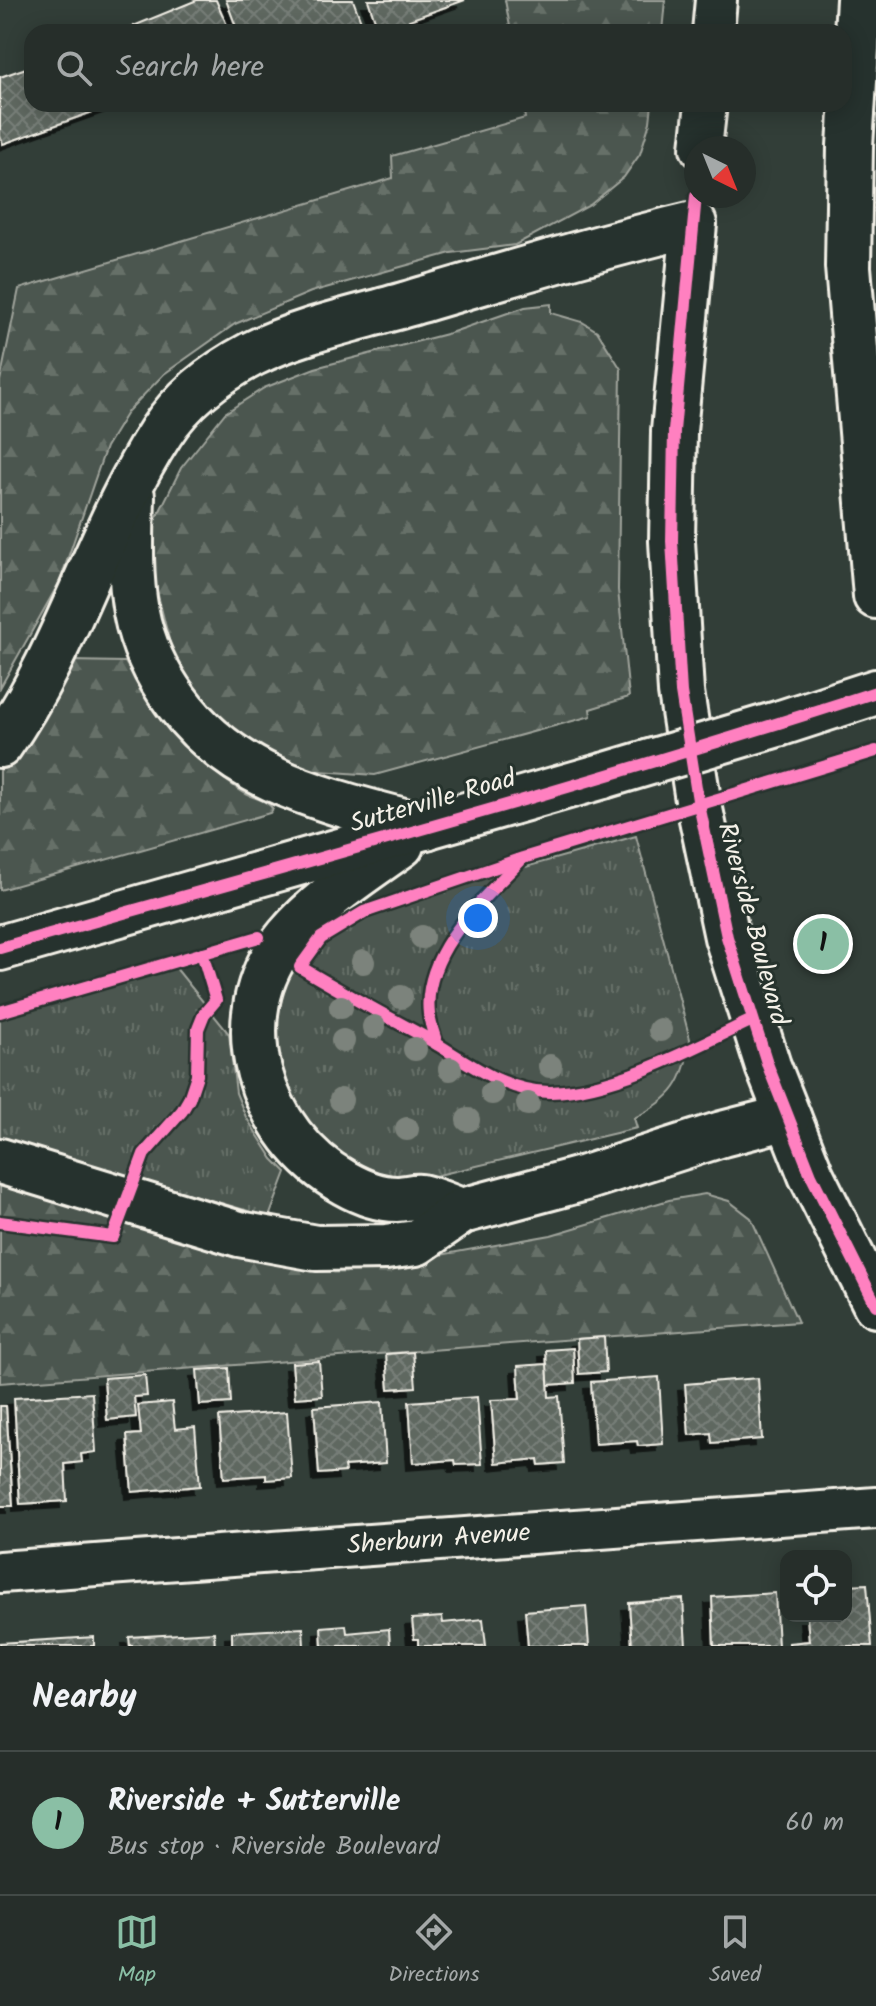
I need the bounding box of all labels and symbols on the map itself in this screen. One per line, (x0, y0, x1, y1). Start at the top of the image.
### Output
north arrow (684, 136, 756, 208)
street label: Sutterville Road (345, 758, 522, 846)
street label: Riverside Boulevard (705, 818, 800, 1031)
your location (458, 898, 498, 938)
pin: 1 (797, 914, 849, 974)
street label: Sherburn Avenue (346, 1512, 532, 1568)

